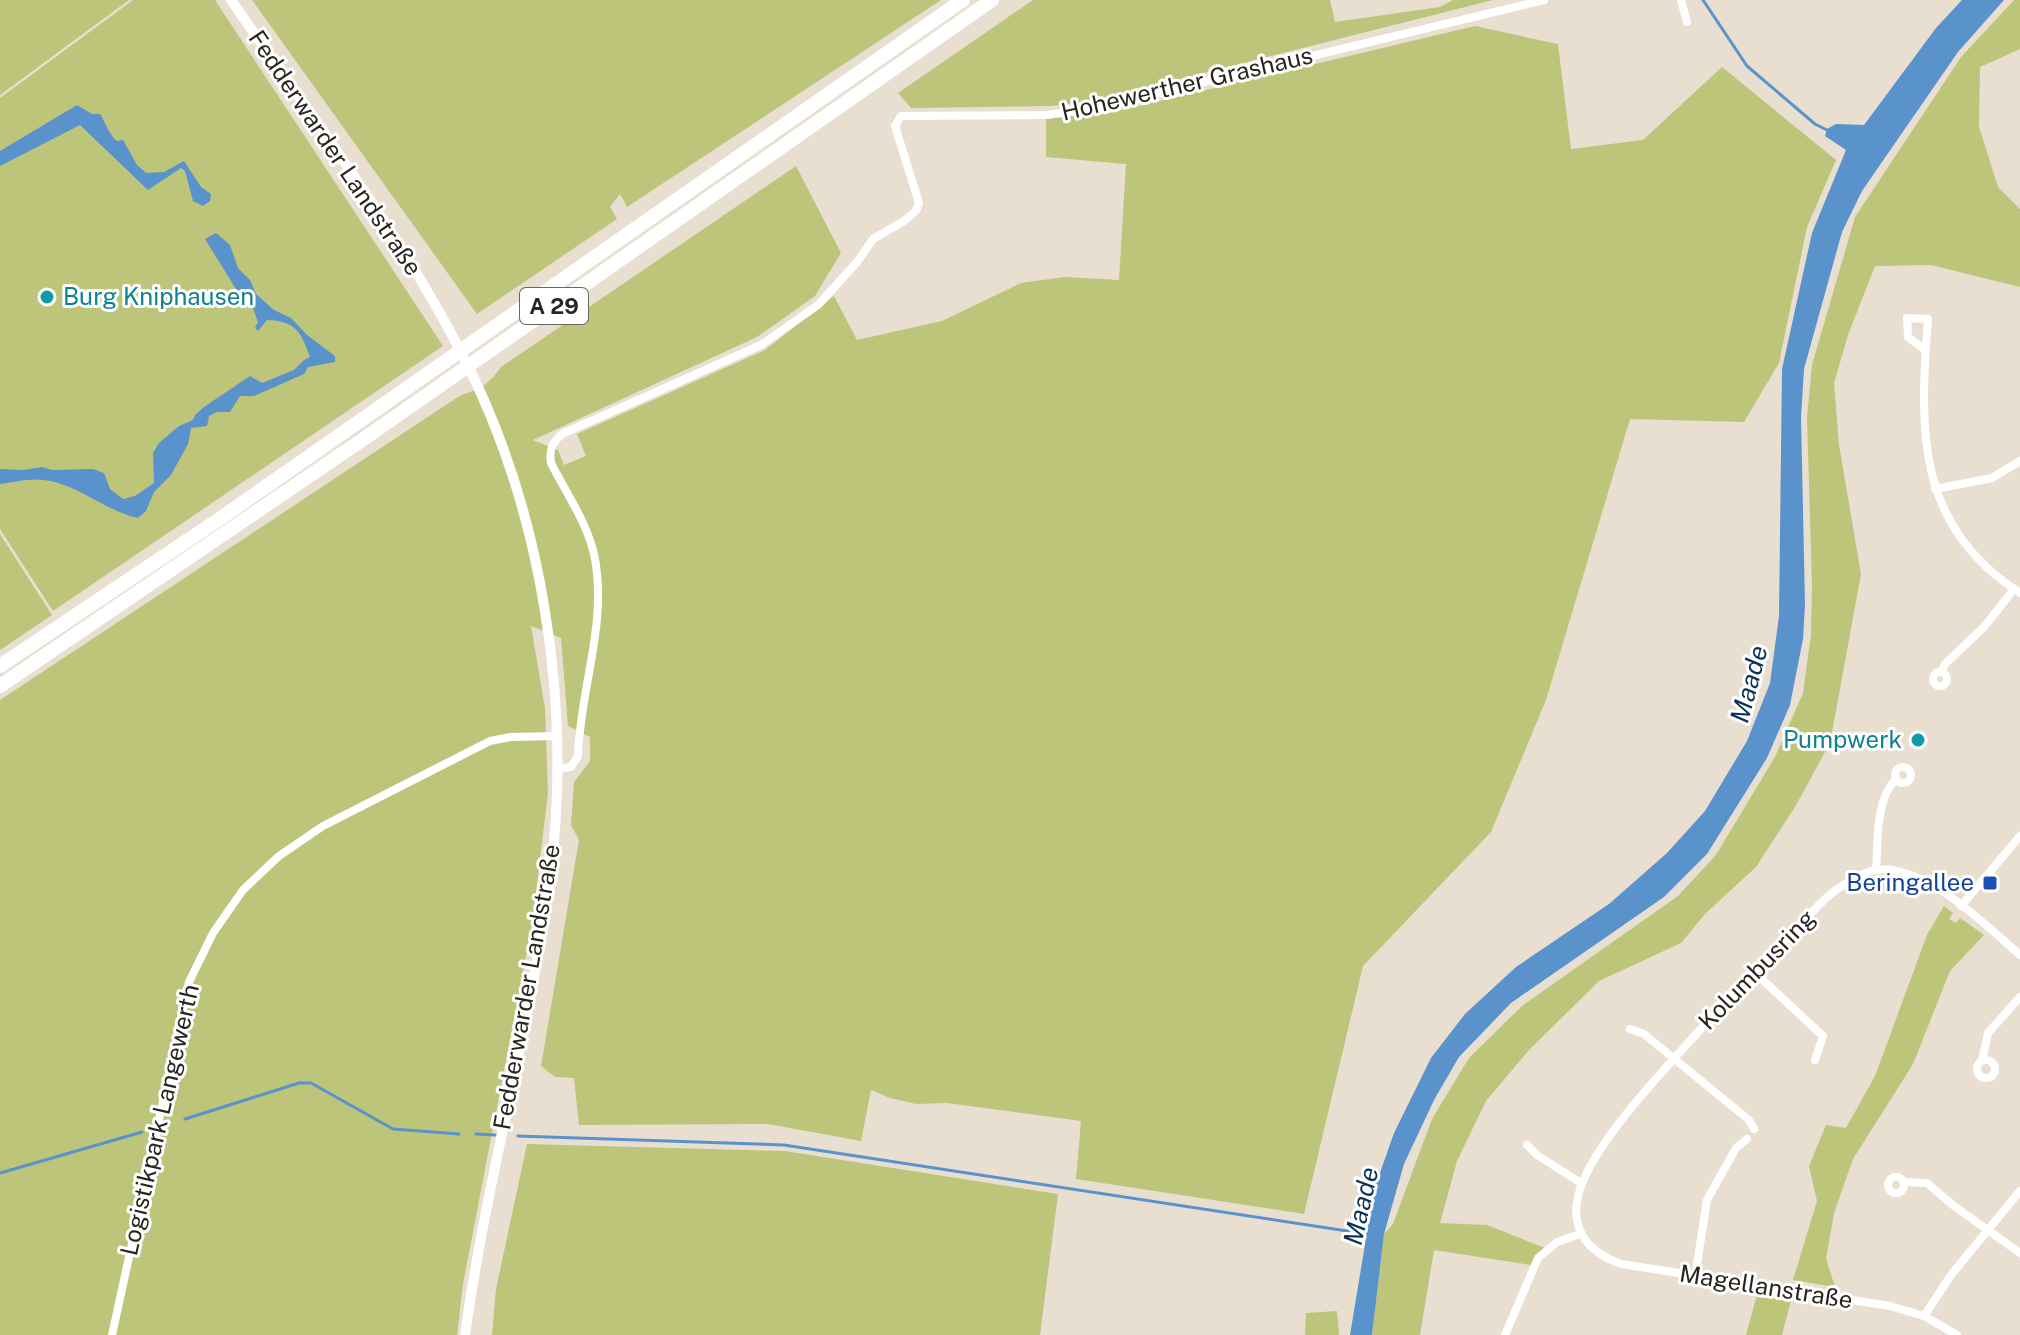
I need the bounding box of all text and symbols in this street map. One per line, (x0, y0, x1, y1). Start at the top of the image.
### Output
street label: Fedderwarder Landstraße (243, 25, 428, 280)
street label: Hohewerther Grashaus (1058, 40, 1315, 126)
place label: Burg Kniphausen (63, 282, 254, 310)
marker: Burg Kniphausen (38, 288, 56, 306)
road number: A 29 (520, 288, 588, 324)
water label: Maade (1723, 642, 1774, 726)
place label: Pumpwerk (1783, 725, 1902, 753)
marker: Pumpwerk (1909, 731, 1927, 749)
street label: Fedderwarder Landstraße (487, 842, 565, 1132)
place label: Beringallee (1846, 868, 1974, 896)
marker: Beringallee (1981, 874, 1999, 892)
street label: Kolumbusring (1692, 904, 1820, 1035)
street label: Logistikpark Langewerth (114, 981, 204, 1258)
water label: Maade (1337, 1164, 1384, 1248)
street label: Magellanstraße (1678, 1259, 1855, 1314)

